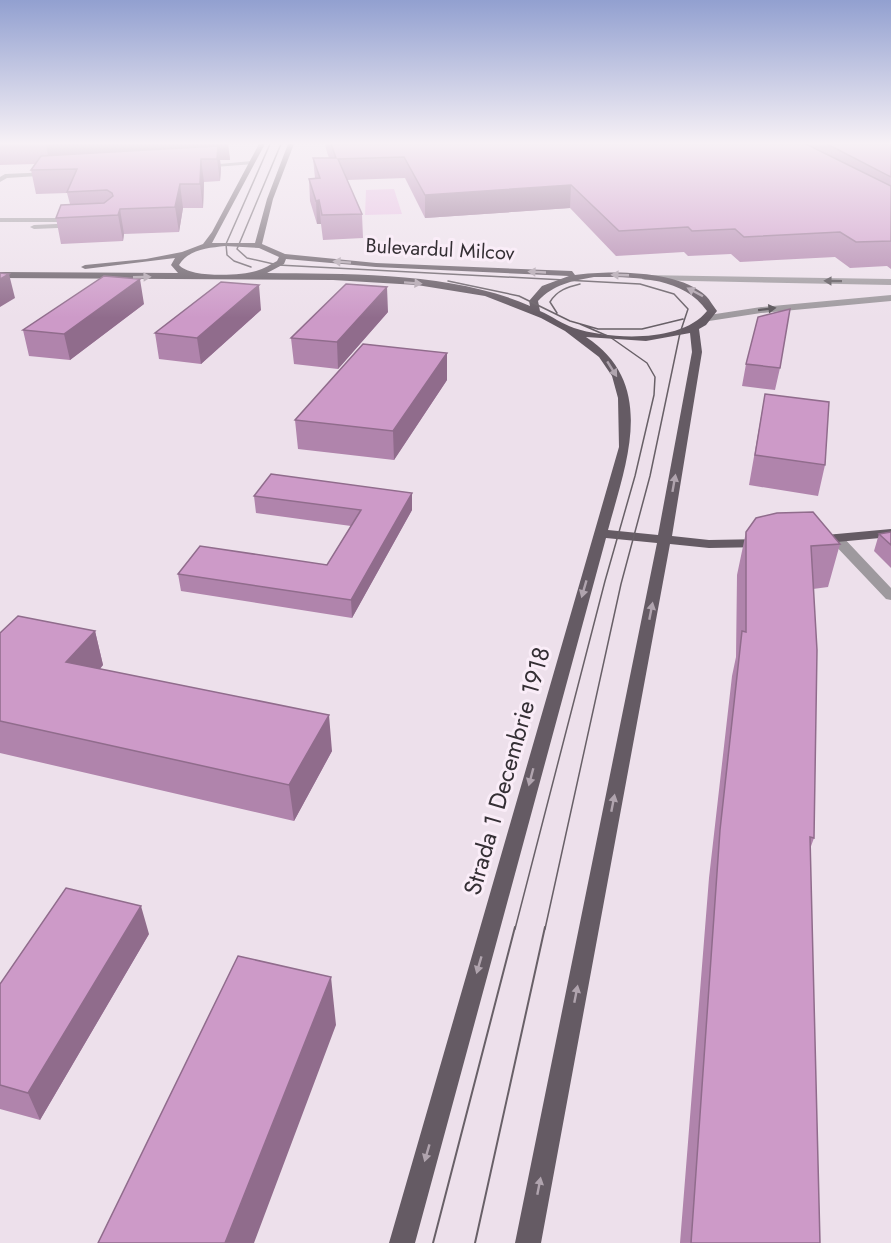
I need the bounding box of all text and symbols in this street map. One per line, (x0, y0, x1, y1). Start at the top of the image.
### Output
street label: Bulevardul Milcov (365, 231, 515, 268)
one-way arrow (333, 258, 352, 267)
one-way arrow (528, 268, 547, 277)
one-way arrow (610, 271, 629, 280)
one-way arrow (133, 272, 152, 281)
one-way arrow (823, 276, 842, 286)
one-way arrow (404, 278, 423, 288)
one-way arrow (686, 287, 703, 297)
one-way arrow (758, 304, 777, 314)
one-way arrow (606, 361, 617, 377)
one-way arrow (670, 474, 679, 493)
one-way arrow (579, 580, 588, 598)
one-way arrow (647, 602, 656, 621)
street label: Strada 1 Decembrie 1918 (454, 643, 559, 899)
one-way arrow (526, 768, 536, 786)
one-way arrow (609, 793, 618, 812)
one-way arrow (474, 956, 483, 974)
one-way arrow (571, 984, 580, 1003)
one-way arrow (422, 1144, 431, 1162)
one-way arrow (535, 1176, 544, 1195)

